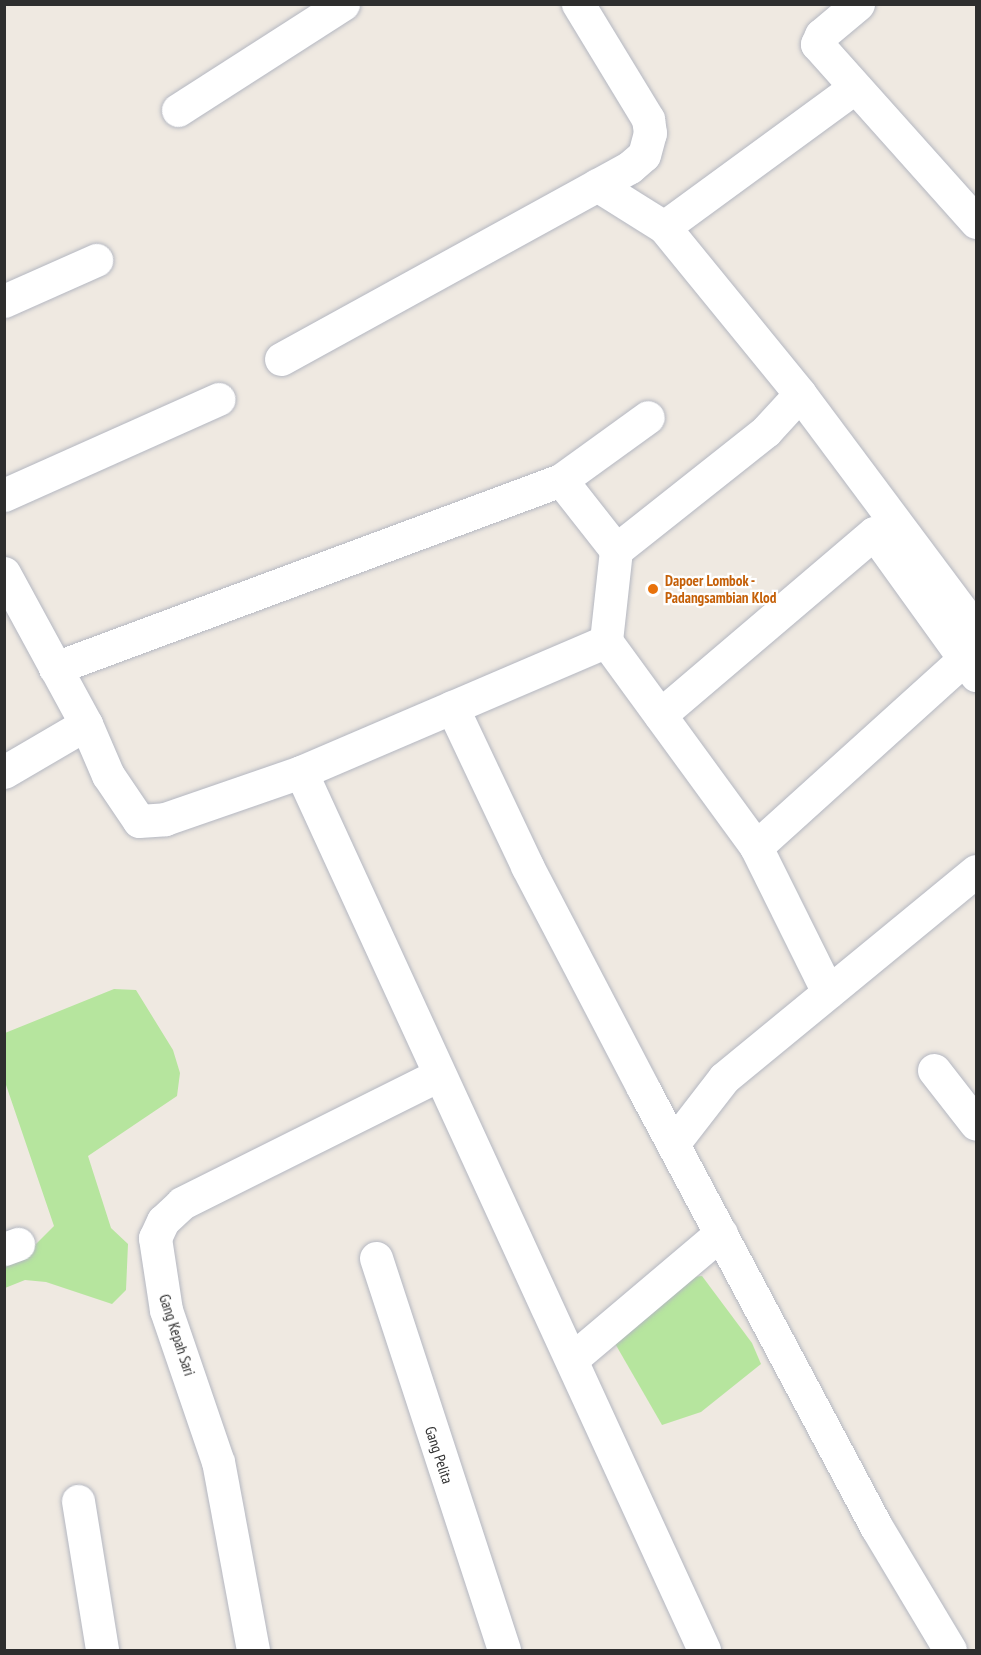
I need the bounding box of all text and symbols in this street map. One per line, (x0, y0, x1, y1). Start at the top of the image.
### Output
place label: Dapoer Lombok - Padangsambian Klod (665, 571, 776, 606)
marker: Dapoer Lombok - Padangsambian Klod (646, 582, 660, 596)
street label: Gang Kepah Sari (155, 1292, 199, 1378)
street label: Gang Pelita (421, 1424, 457, 1486)

